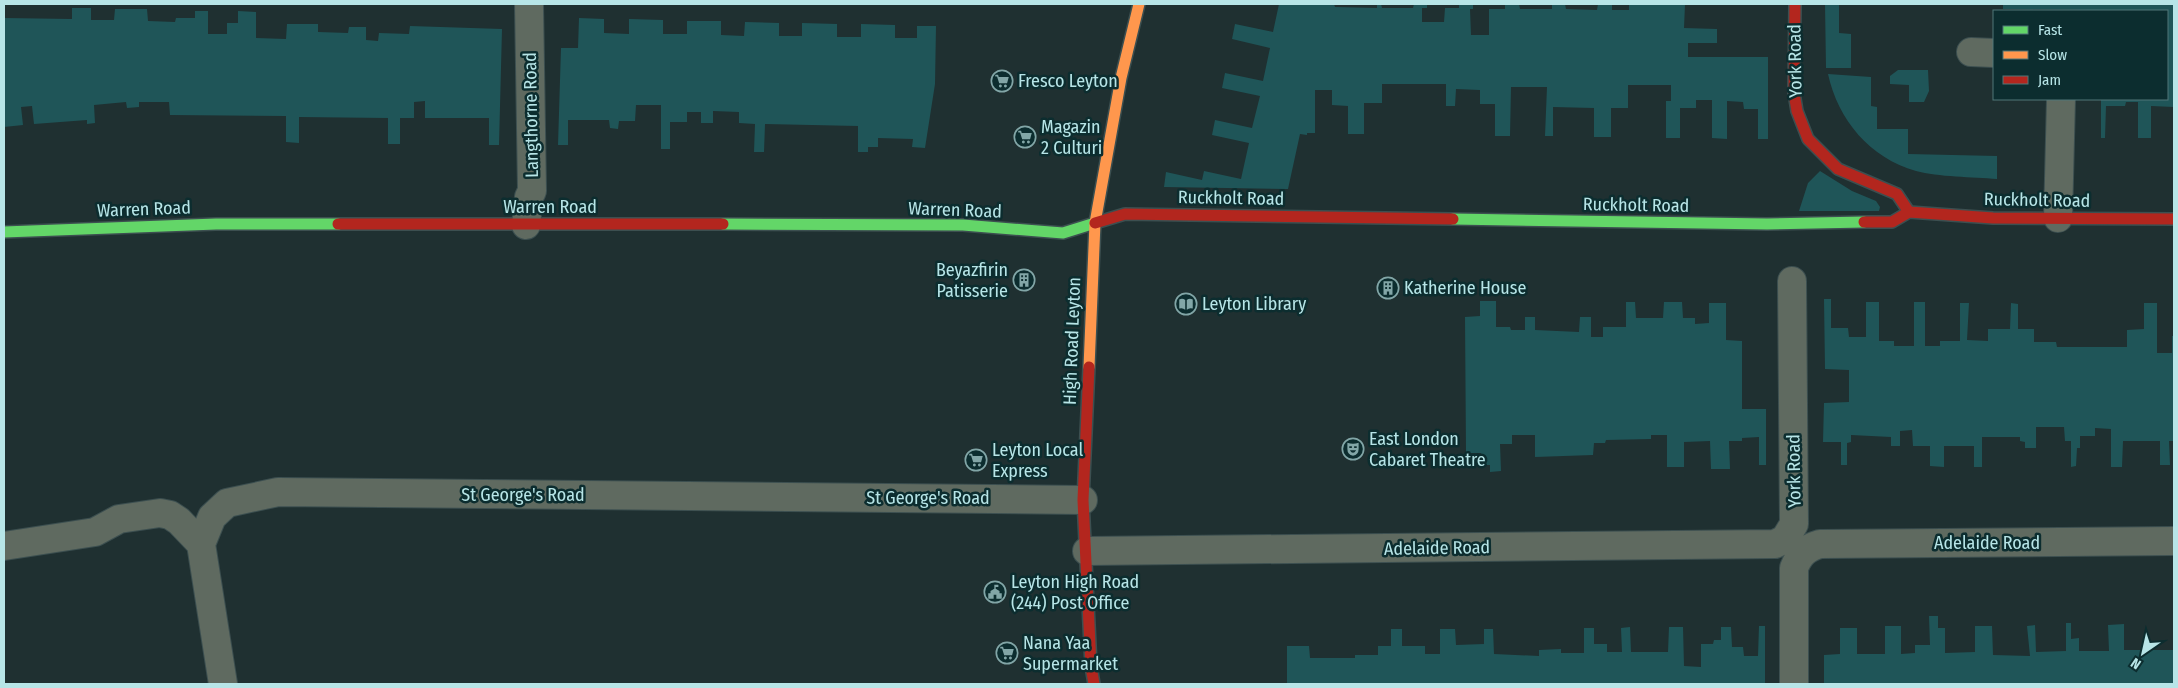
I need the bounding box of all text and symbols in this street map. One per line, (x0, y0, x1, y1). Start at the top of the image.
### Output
legend (1993, 10, 2168, 100)
text: Fast (2038, 21, 2062, 39)
street label: York Road (1783, 24, 1807, 98)
text: Slow (2038, 46, 2067, 64)
street label: Langthorne Road (519, 52, 543, 178)
supermarket icon: Fresco Leyton (990, 69, 1014, 93)
place label: Fresco Leyton (1018, 70, 1118, 92)
text: Jam (2038, 71, 2061, 89)
place label: Magazin 2 Culturi (1041, 116, 1102, 159)
supermarket icon: Magazin 2 Culturi (1013, 125, 1037, 149)
street label: Ruckholt Road (1178, 186, 1284, 210)
street label: Ruckholt Road (1984, 188, 2090, 212)
street label: Ruckholt Road (1583, 193, 1689, 217)
street label: Warren Road (97, 196, 191, 222)
street label: Warren Road (503, 196, 597, 218)
street label: Warren Road (908, 197, 1002, 223)
place label: Beyazfirin Patisserie (936, 259, 1008, 302)
building icon: Beyazfirin Patisserie (1012, 268, 1036, 292)
building icon: Katherine House (1376, 276, 1400, 300)
street label: High Road Leyton (1059, 277, 1085, 405)
place label: Katherine House (1404, 277, 1526, 299)
library icon: Leyton Library (1174, 292, 1198, 316)
place label: Leyton Library (1202, 293, 1306, 315)
place label: East London Cabaret Theatre (1369, 428, 1486, 471)
street label: York Road (1782, 434, 1806, 508)
theatre icon: East London Cabaret Theatre (1341, 437, 1365, 461)
place label: Leyton Local Express (992, 439, 1083, 482)
supermarket icon: Leyton Local Express (964, 448, 988, 472)
street label: St George's Road (461, 484, 585, 506)
street label: St George's Road (866, 487, 990, 509)
street label: Adelaide Road (1934, 532, 2040, 554)
street label: Adelaide Road (1384, 536, 1490, 560)
place label: Leyton High Road (244) Post Office (1011, 571, 1139, 614)
public building icon: Leyton High Road (244) Post Office (983, 580, 1007, 604)
north arrow (2118, 628, 2168, 678)
place label: Nana Yaa Supermarket (1023, 632, 1118, 675)
supermarket icon: Nana Yaa Supermarket (995, 641, 1019, 665)
text: N (2128, 654, 2144, 673)

